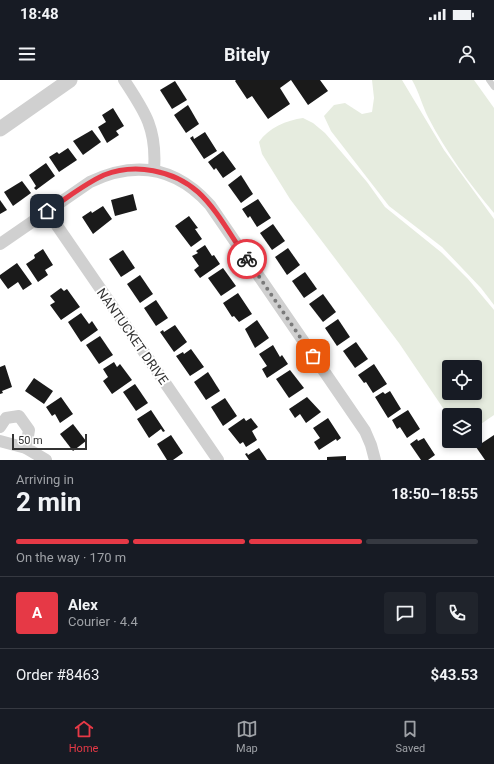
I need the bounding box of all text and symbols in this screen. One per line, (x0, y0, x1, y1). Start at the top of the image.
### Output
text: 18:48 (20, 5, 59, 23)
icon: menu (16, 43, 38, 65)
icon: person (456, 43, 478, 65)
text: Bitely (224, 44, 270, 65)
pin (30, 194, 64, 228)
icon: home (36, 200, 58, 222)
courier (227, 239, 267, 279)
icon: bike (236, 248, 258, 270)
street label: NANTUCKET DRIVE (94, 285, 171, 387)
pin (296, 339, 330, 373)
icon: bag (302, 345, 324, 367)
map controls (442, 360, 482, 448)
button: locate (442, 360, 482, 400)
button: layers (442, 408, 482, 448)
scale bar (12, 432, 87, 451)
text: 50 m (18, 434, 43, 447)
text: Arriving in (16, 472, 74, 487)
text: 18:50–18:55 (391, 485, 478, 503)
text: 2 min (16, 487, 81, 517)
text: On the way · 170 m (16, 550, 126, 565)
button: chat (384, 592, 426, 634)
button: phone (436, 592, 478, 634)
text: Alex (68, 596, 98, 614)
text: A (32, 604, 42, 622)
text: Courier · 4.4 (68, 614, 138, 629)
text: Order #8463 (16, 666, 99, 684)
text: $43.53 (431, 666, 478, 684)
tab: Home (69, 718, 98, 755)
tab: Map (236, 718, 258, 755)
tab: Saved (395, 718, 425, 755)

